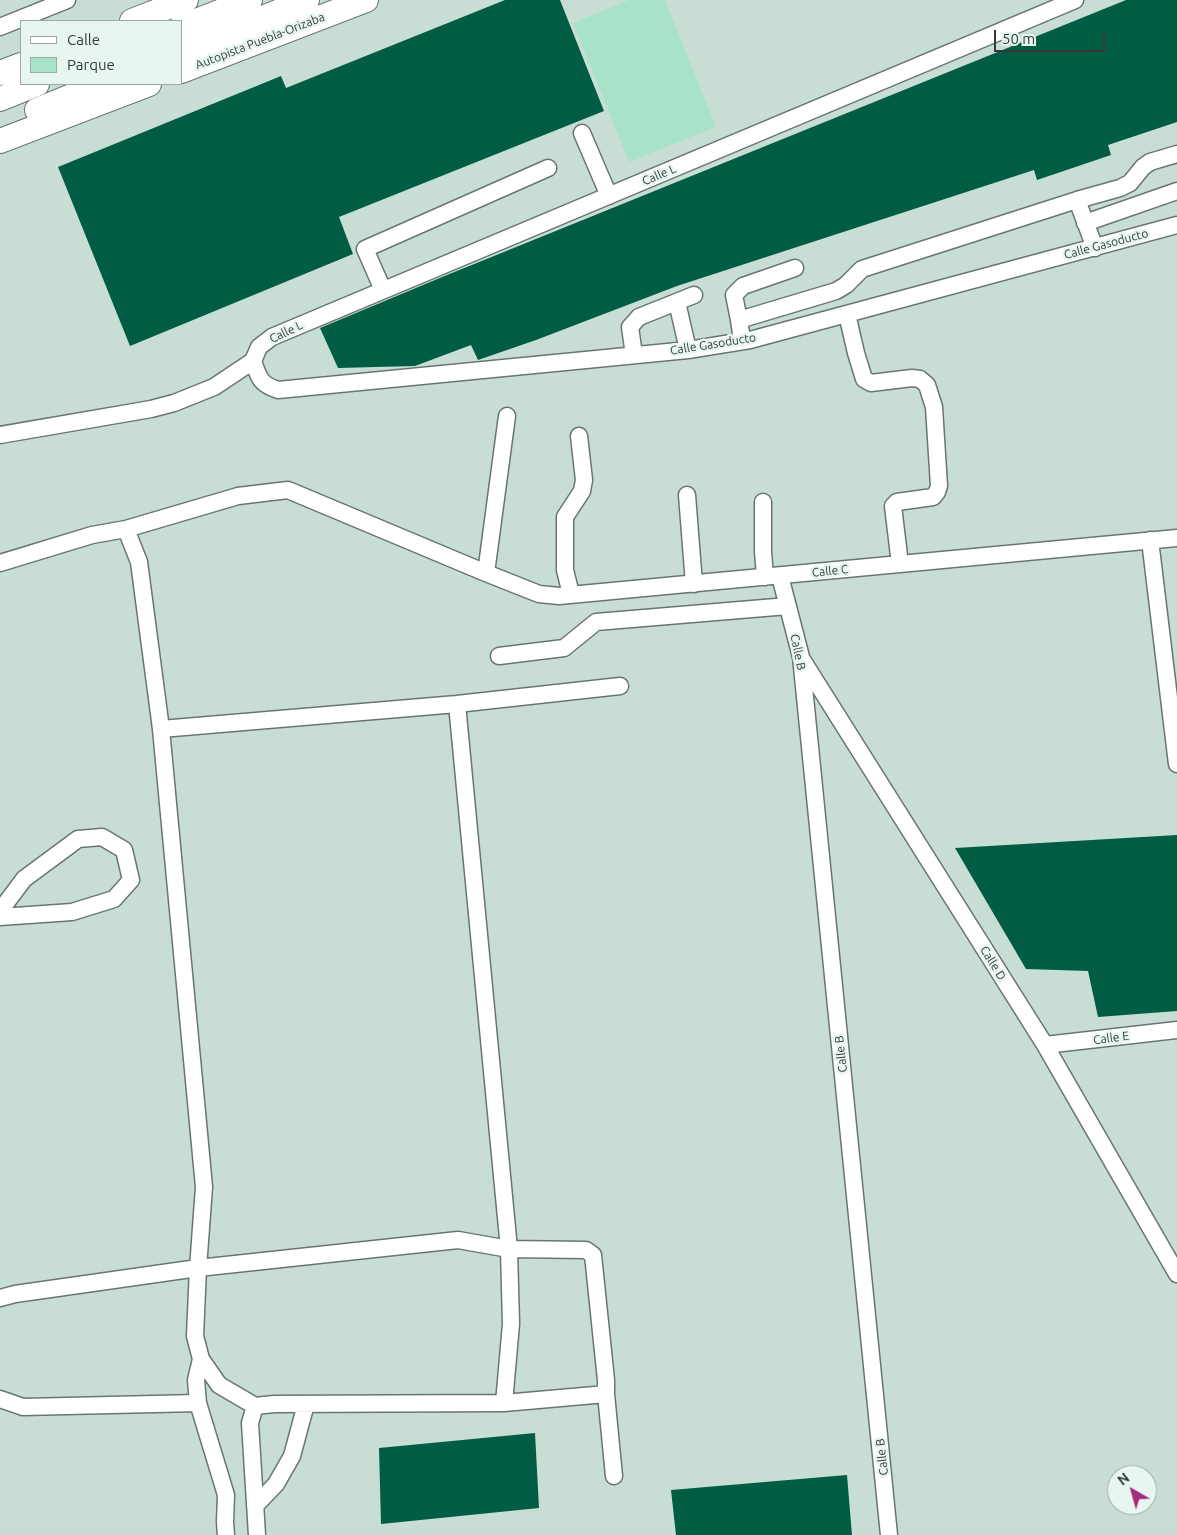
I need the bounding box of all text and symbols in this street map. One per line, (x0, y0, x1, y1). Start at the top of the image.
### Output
street label: Autopista Puebla-Orizaba (193, 10, 327, 72)
legend (20, 20, 182, 85)
scale bar (997, 20, 1108, 52)
text: 50 m (1002, 30, 1035, 47)
text: Calle (67, 31, 100, 48)
text: Parque (67, 56, 115, 73)
street label: Calle L (640, 161, 678, 189)
street label: Calle Gasoducto (1062, 226, 1150, 262)
street label: Calle L (267, 318, 305, 346)
street label: Calle Gasoducto (669, 330, 757, 358)
street label: Calle C (811, 562, 849, 580)
street label: Calle B (787, 633, 809, 671)
street label: Calle D (977, 943, 1009, 983)
street label: Calle E (1092, 1029, 1130, 1047)
street label: Calle B (832, 1035, 850, 1073)
street label: Calle B (873, 1438, 891, 1476)
north arrow (1107, 1465, 1157, 1515)
text: N (1114, 1469, 1132, 1488)

